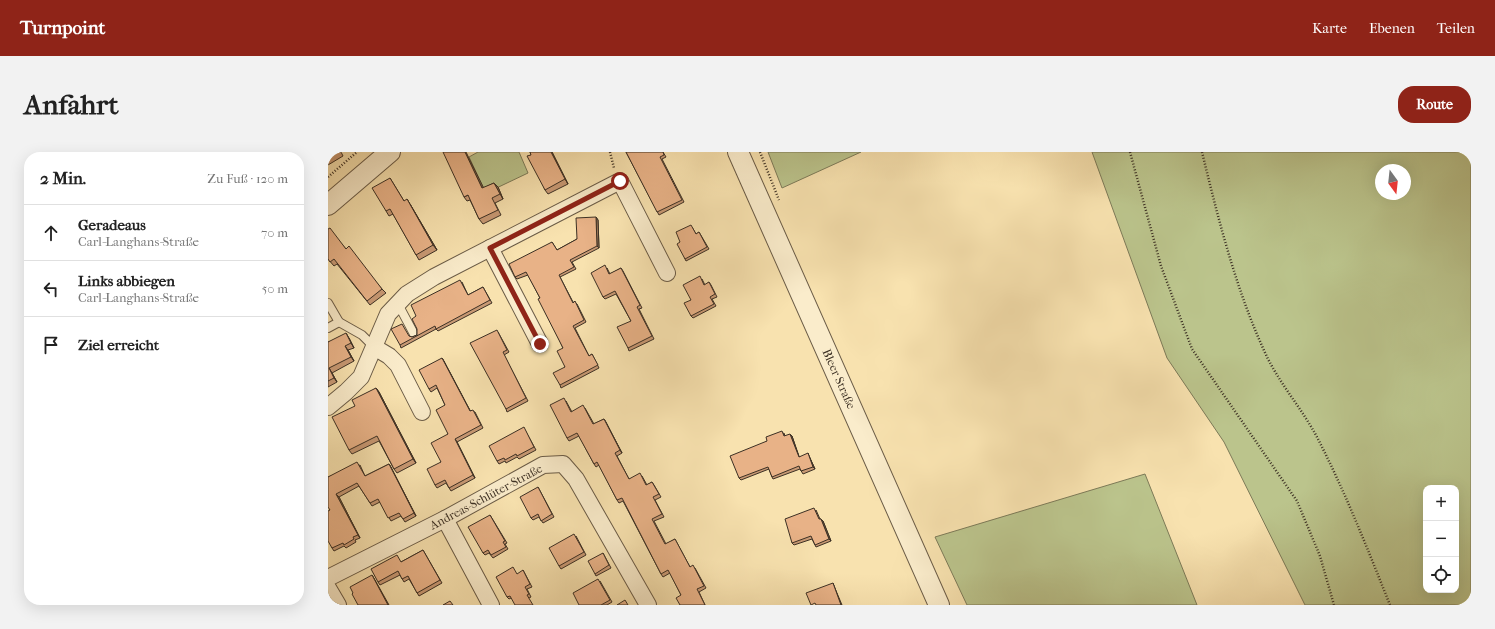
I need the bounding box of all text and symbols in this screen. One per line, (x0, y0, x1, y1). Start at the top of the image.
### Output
text: Turnpoint (20, 17, 105, 39)
text: Karte (1312, 20, 1347, 37)
text: Ebenen (1369, 20, 1415, 37)
text: Teilen (1437, 20, 1475, 37)
button: Route (1398, 86, 1471, 123)
text: Anfahrt (24, 88, 118, 121)
north arrow (1375, 164, 1411, 200)
text: 2 Min. (40, 168, 86, 188)
text: Zu Fuß · 120 m (207, 171, 288, 186)
route start (611, 172, 629, 190)
text: Geradeaus (78, 216, 146, 234)
icon: ahead (40, 222, 62, 244)
text: 70 m (261, 225, 288, 240)
text: Carl-Langhans-Straße (78, 234, 199, 249)
text: Links abbiegen (78, 272, 175, 290)
icon: left (40, 278, 62, 300)
text: 50 m (262, 281, 288, 296)
text: Carl-Langhans-Straße (78, 290, 199, 305)
icon: arrive (40, 334, 62, 356)
route end (531, 335, 549, 353)
text: Ziel erreicht (78, 336, 159, 354)
street label: Bleer Straße (820, 347, 858, 411)
street label: Andreas-Schlüter-Straße (426, 461, 545, 533)
map controls (1423, 485, 1459, 593)
button: + (1423, 485, 1459, 521)
button: − (1423, 521, 1459, 557)
button: locate (1423, 557, 1459, 593)

